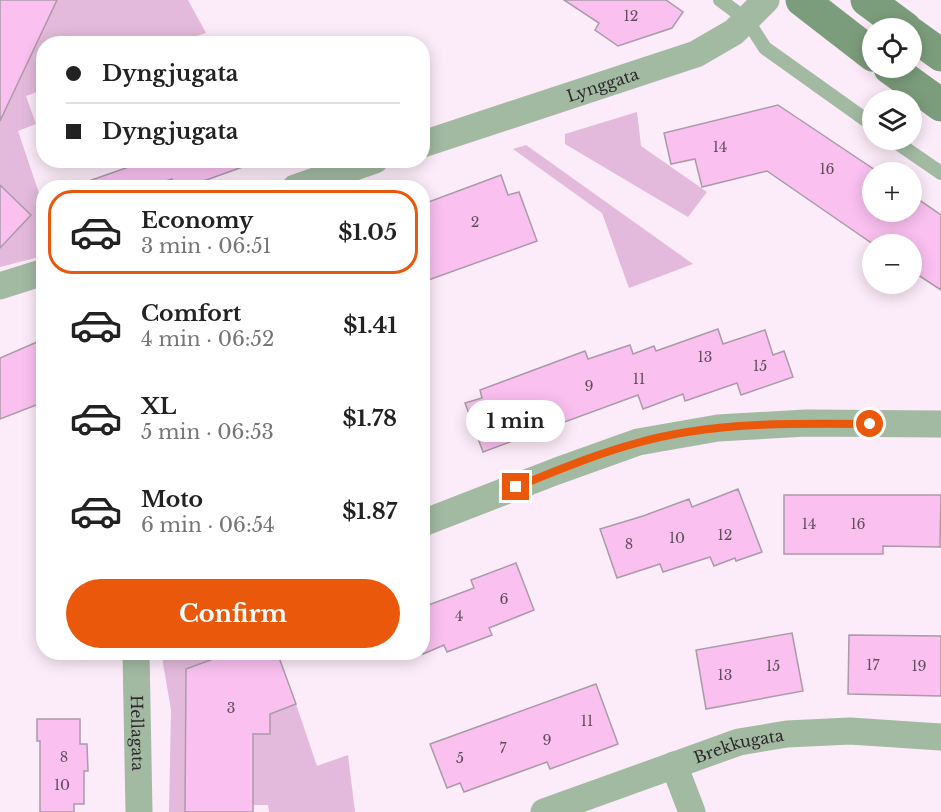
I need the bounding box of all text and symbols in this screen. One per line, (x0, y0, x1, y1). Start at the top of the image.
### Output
house number: 12 (624, 7, 638, 25)
map controls (862, 18, 922, 294)
button: locate (862, 18, 922, 78)
text: Dyngjugata (102, 60, 238, 87)
street label: Lynggata (564, 64, 641, 106)
button: layers (862, 90, 922, 150)
text: Dyngjugata (102, 118, 238, 145)
house number: 14 (713, 138, 727, 156)
house number: 16 (819, 160, 835, 178)
button: + (862, 162, 922, 222)
icon: car (69, 205, 123, 259)
text: Economy (141, 207, 253, 234)
house number: 2 (471, 213, 479, 231)
text: $1.05 (338, 219, 397, 246)
text: 3 min · 06:51 (141, 234, 271, 258)
button: − (862, 234, 922, 294)
icon: car (69, 298, 123, 352)
text: Comfort (141, 300, 241, 327)
text: $1.41 (343, 312, 397, 339)
text: 4 min · 06:52 (141, 327, 274, 351)
house number: 13 (698, 348, 712, 366)
house number: 15 (753, 357, 767, 375)
house number: 11 (633, 370, 645, 388)
house number: 9 (584, 377, 594, 395)
icon: car (69, 391, 123, 445)
text: XL (141, 393, 176, 420)
callout: 1 min (466, 400, 566, 442)
text: $1.78 (342, 405, 397, 432)
text: 1 min (487, 409, 544, 433)
route start (856, 410, 883, 437)
text: 5 min · 06:53 (141, 420, 274, 444)
route end (502, 473, 529, 500)
icon: car (69, 484, 123, 538)
text: Moto (141, 486, 203, 513)
text: $1.87 (342, 498, 397, 525)
text: 6 min · 06:54 (141, 513, 275, 537)
house number: 14 (802, 515, 816, 533)
house number: 16 (850, 515, 866, 533)
house number: 12 (718, 526, 732, 544)
house number: 10 (669, 529, 685, 547)
house number: 8 (625, 535, 633, 553)
button: Confirm (66, 579, 400, 648)
house number: 6 (499, 590, 509, 608)
house number: 4 (455, 607, 463, 625)
house number: 17 (866, 656, 881, 674)
house number: 15 (766, 657, 780, 675)
house number: 19 (911, 657, 927, 675)
house number: 13 (718, 666, 732, 684)
street label: Hellagata (127, 695, 148, 771)
house number: 3 (227, 699, 235, 717)
house number: 11 (581, 712, 593, 730)
street label: Brekkugata (691, 725, 785, 767)
house number: 9 (542, 731, 552, 749)
house number: 7 (499, 739, 507, 757)
house number: 8 (60, 748, 68, 766)
house number: 5 (456, 749, 464, 767)
house number: 10 (54, 776, 70, 794)

